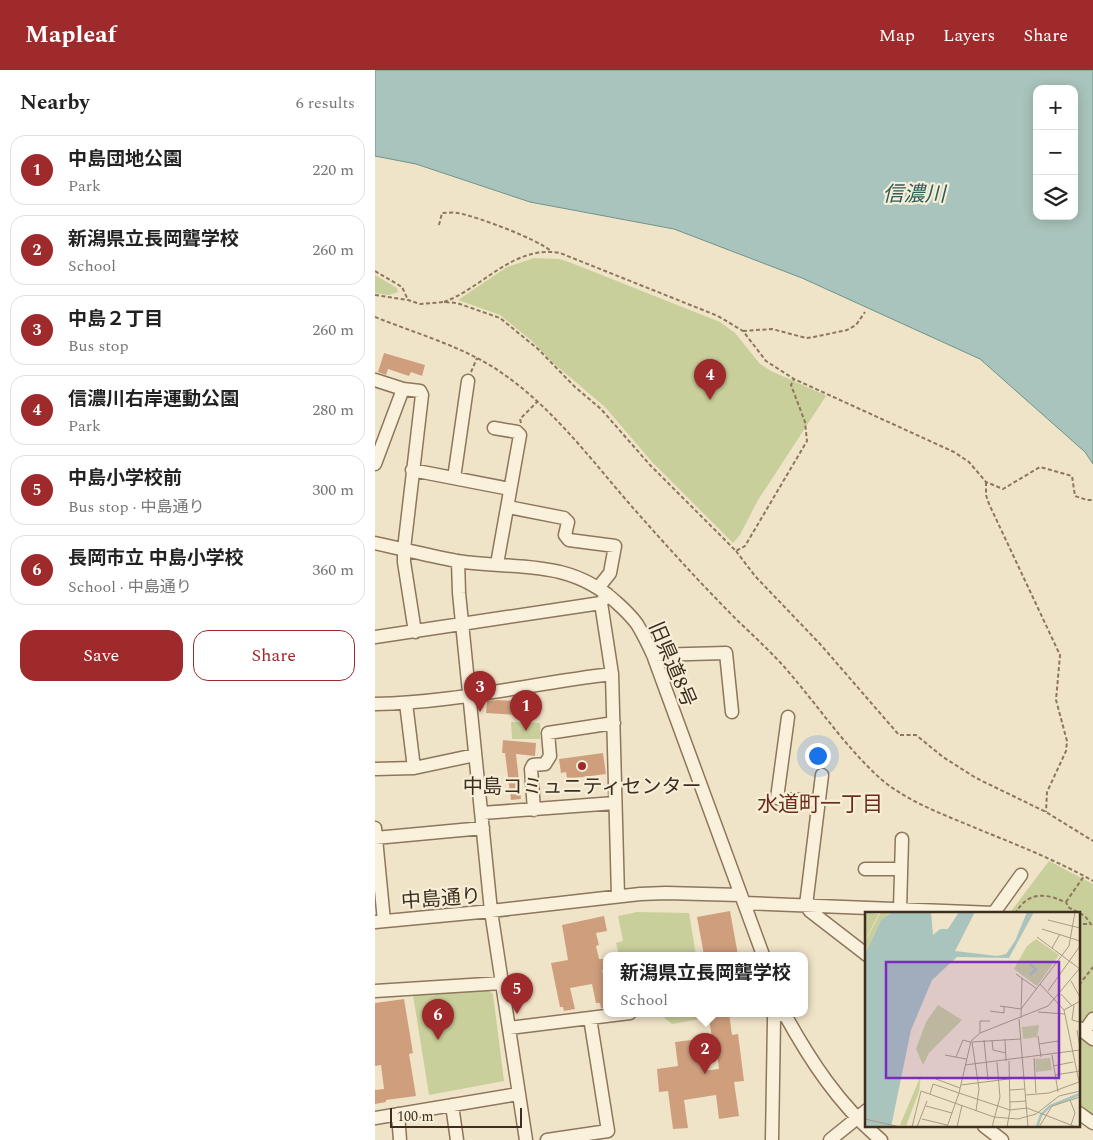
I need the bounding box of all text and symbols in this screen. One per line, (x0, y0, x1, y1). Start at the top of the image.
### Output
text: Mapleaf (25, 17, 116, 53)
text: Map (879, 22, 915, 49)
text: Layers (943, 22, 995, 49)
text: Share (1023, 22, 1068, 49)
map controls (1033, 85, 1078, 220)
button: + (1033, 85, 1078, 130)
text: Nearby (20, 87, 90, 119)
text: 6 results (296, 91, 355, 115)
button: − (1033, 130, 1078, 175)
text: 中島団地公園 (68, 145, 182, 174)
text: 1 (33, 158, 41, 182)
text: 220 m (312, 158, 354, 182)
text: Park (68, 174, 101, 198)
button: layers (1033, 175, 1078, 220)
water label: 信濃川 (883, 179, 947, 211)
text: 新潟県立長岡聾学校 (68, 225, 239, 254)
text: 2 (33, 238, 41, 262)
text: 260 m (312, 238, 354, 262)
text: School (68, 254, 116, 278)
text: 中島２丁目 (68, 305, 163, 334)
text: 3 (33, 318, 41, 342)
text: 260 m (312, 318, 354, 342)
text: Bus stop (68, 334, 129, 358)
pin: 4 (694, 359, 726, 400)
text: 信濃川右岸運動公園 (68, 385, 239, 414)
text: 4 (33, 398, 41, 422)
text: 280 m (312, 398, 354, 422)
text: Park (68, 414, 101, 438)
text: 中島小学校前 (68, 464, 182, 493)
text: 5 (33, 478, 41, 502)
text: 300 m (312, 478, 354, 502)
text: Bus stop · 中島通り (68, 495, 205, 519)
text: 長岡市立 中島小学校 (68, 544, 244, 573)
text: 6 (33, 558, 41, 582)
text: 360 m (312, 558, 354, 582)
text: School · 中島通り (68, 575, 192, 599)
street label: 旧県道8号 (641, 617, 703, 712)
button: Save (20, 630, 183, 681)
button: Share (193, 630, 355, 681)
pin: 3 (464, 671, 496, 712)
pin: 1 (510, 690, 542, 731)
your location (805, 743, 831, 769)
marker: 中島コミュニティセンター (576, 760, 588, 772)
place label: 中島コミュニティセンター (463, 772, 701, 802)
district label: 水道町一丁目 (757, 789, 883, 821)
street label: 中島通り (400, 881, 482, 917)
inset map (865, 912, 1081, 1128)
popup (603, 952, 808, 1017)
text: 新潟県立長岡聾学校 (620, 959, 791, 988)
pin: 5 (501, 973, 533, 1014)
text: School (620, 988, 668, 1012)
pin: 6 (422, 999, 454, 1040)
pin: 2 (689, 1033, 721, 1074)
scale bar (390, 1105, 523, 1128)
text: 100 m (397, 1106, 434, 1127)

